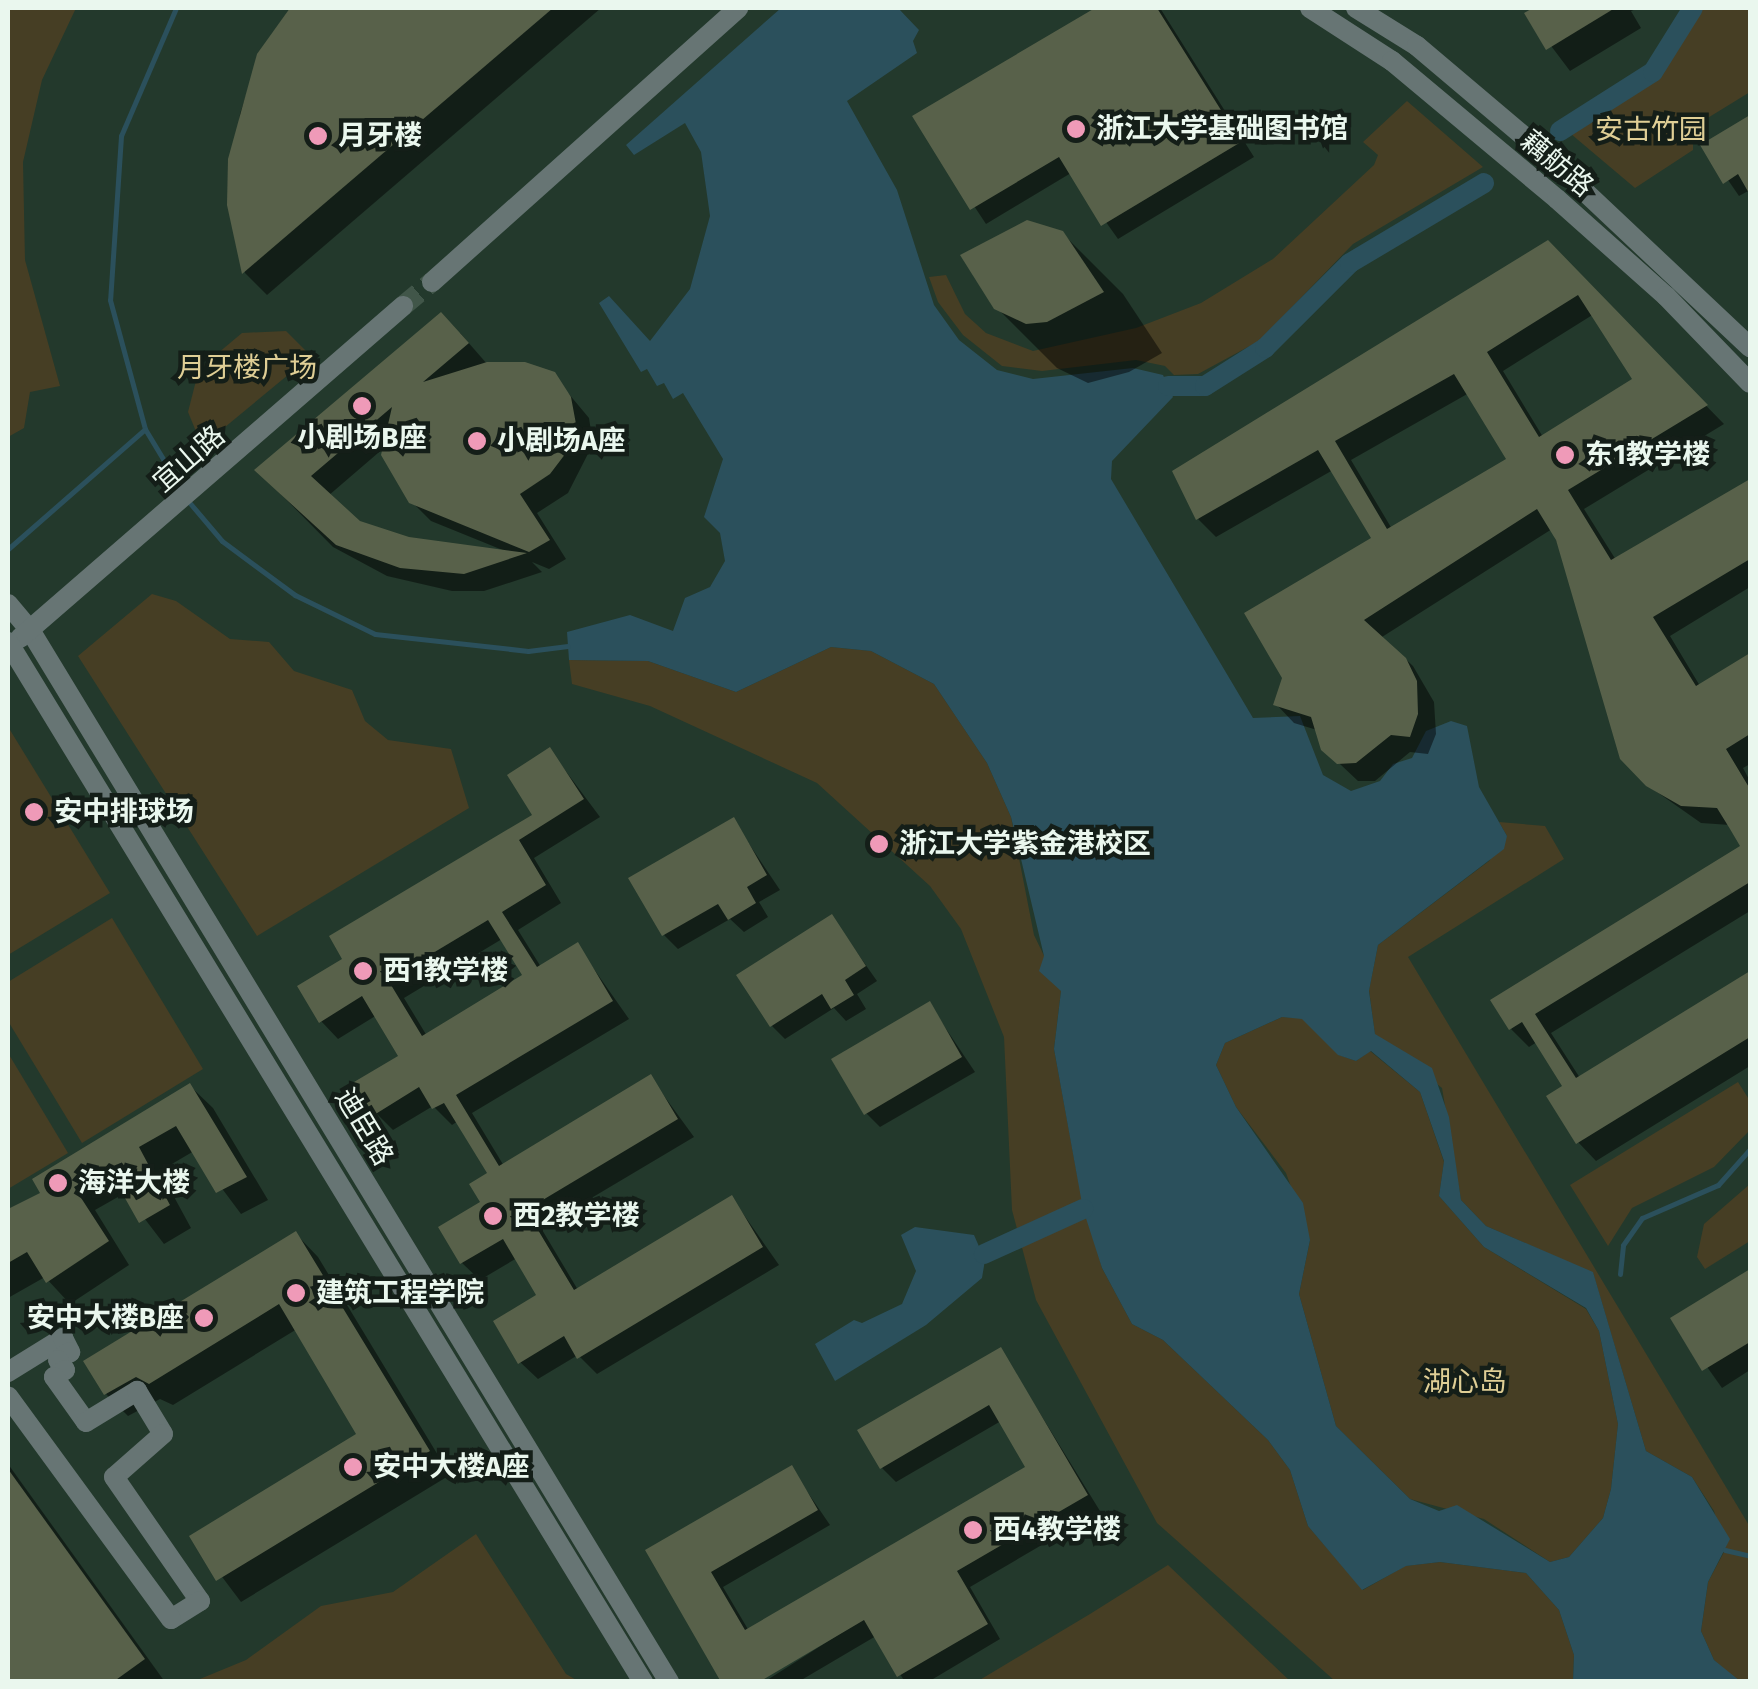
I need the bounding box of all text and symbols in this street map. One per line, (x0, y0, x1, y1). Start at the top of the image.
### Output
place label: 浙江大学基础图书馆 (1096, 112, 1348, 146)
park label: 安古竹园 (1595, 113, 1707, 147)
marker: 浙江大学基础图书馆 (1065, 118, 1087, 140)
place label: 月牙楼 (338, 119, 422, 153)
street label: 藕舫路 (1514, 124, 1600, 204)
marker: 月牙楼 (307, 125, 329, 147)
park label: 月牙楼广场 (177, 351, 317, 385)
marker: 小剧场B座 (351, 395, 373, 417)
street label: 宜山路 (146, 419, 232, 499)
place label: 小剧场B座 (297, 421, 427, 455)
place label: 小剧场A座 (497, 424, 626, 458)
marker: 小剧场A座 (466, 430, 488, 452)
place label: 东1教学楼 (1585, 438, 1710, 472)
marker: 东1教学楼 (1554, 444, 1576, 466)
place label: 安中排球场 (54, 795, 194, 829)
marker: 安中排球场 (23, 801, 45, 823)
place label: 浙江大学紫金港校区 (899, 827, 1151, 861)
marker: 浙江大学紫金港校区 (868, 833, 890, 855)
place label: 西1教学楼 (383, 954, 508, 988)
marker: 西1教学楼 (352, 960, 374, 982)
street label: 迪臣路 (328, 1082, 400, 1172)
place label: 海洋大楼 (78, 1166, 190, 1200)
marker: 海洋大楼 (47, 1172, 69, 1194)
place label: 西2教学楼 (513, 1199, 639, 1233)
marker: 西2教学楼 (482, 1205, 504, 1227)
place label: 建筑工程学院 (316, 1276, 484, 1310)
marker: 建筑工程学院 (285, 1282, 307, 1304)
place label: 安中大楼B座 (27, 1301, 184, 1335)
marker: 安中大楼B座 (193, 1307, 215, 1329)
park label: 湖心岛 (1423, 1365, 1507, 1399)
place label: 安中大楼A座 (373, 1450, 530, 1484)
marker: 安中大楼A座 (342, 1456, 364, 1478)
place label: 西4教学楼 (993, 1513, 1121, 1547)
marker: 西4教学楼 (962, 1519, 984, 1541)

